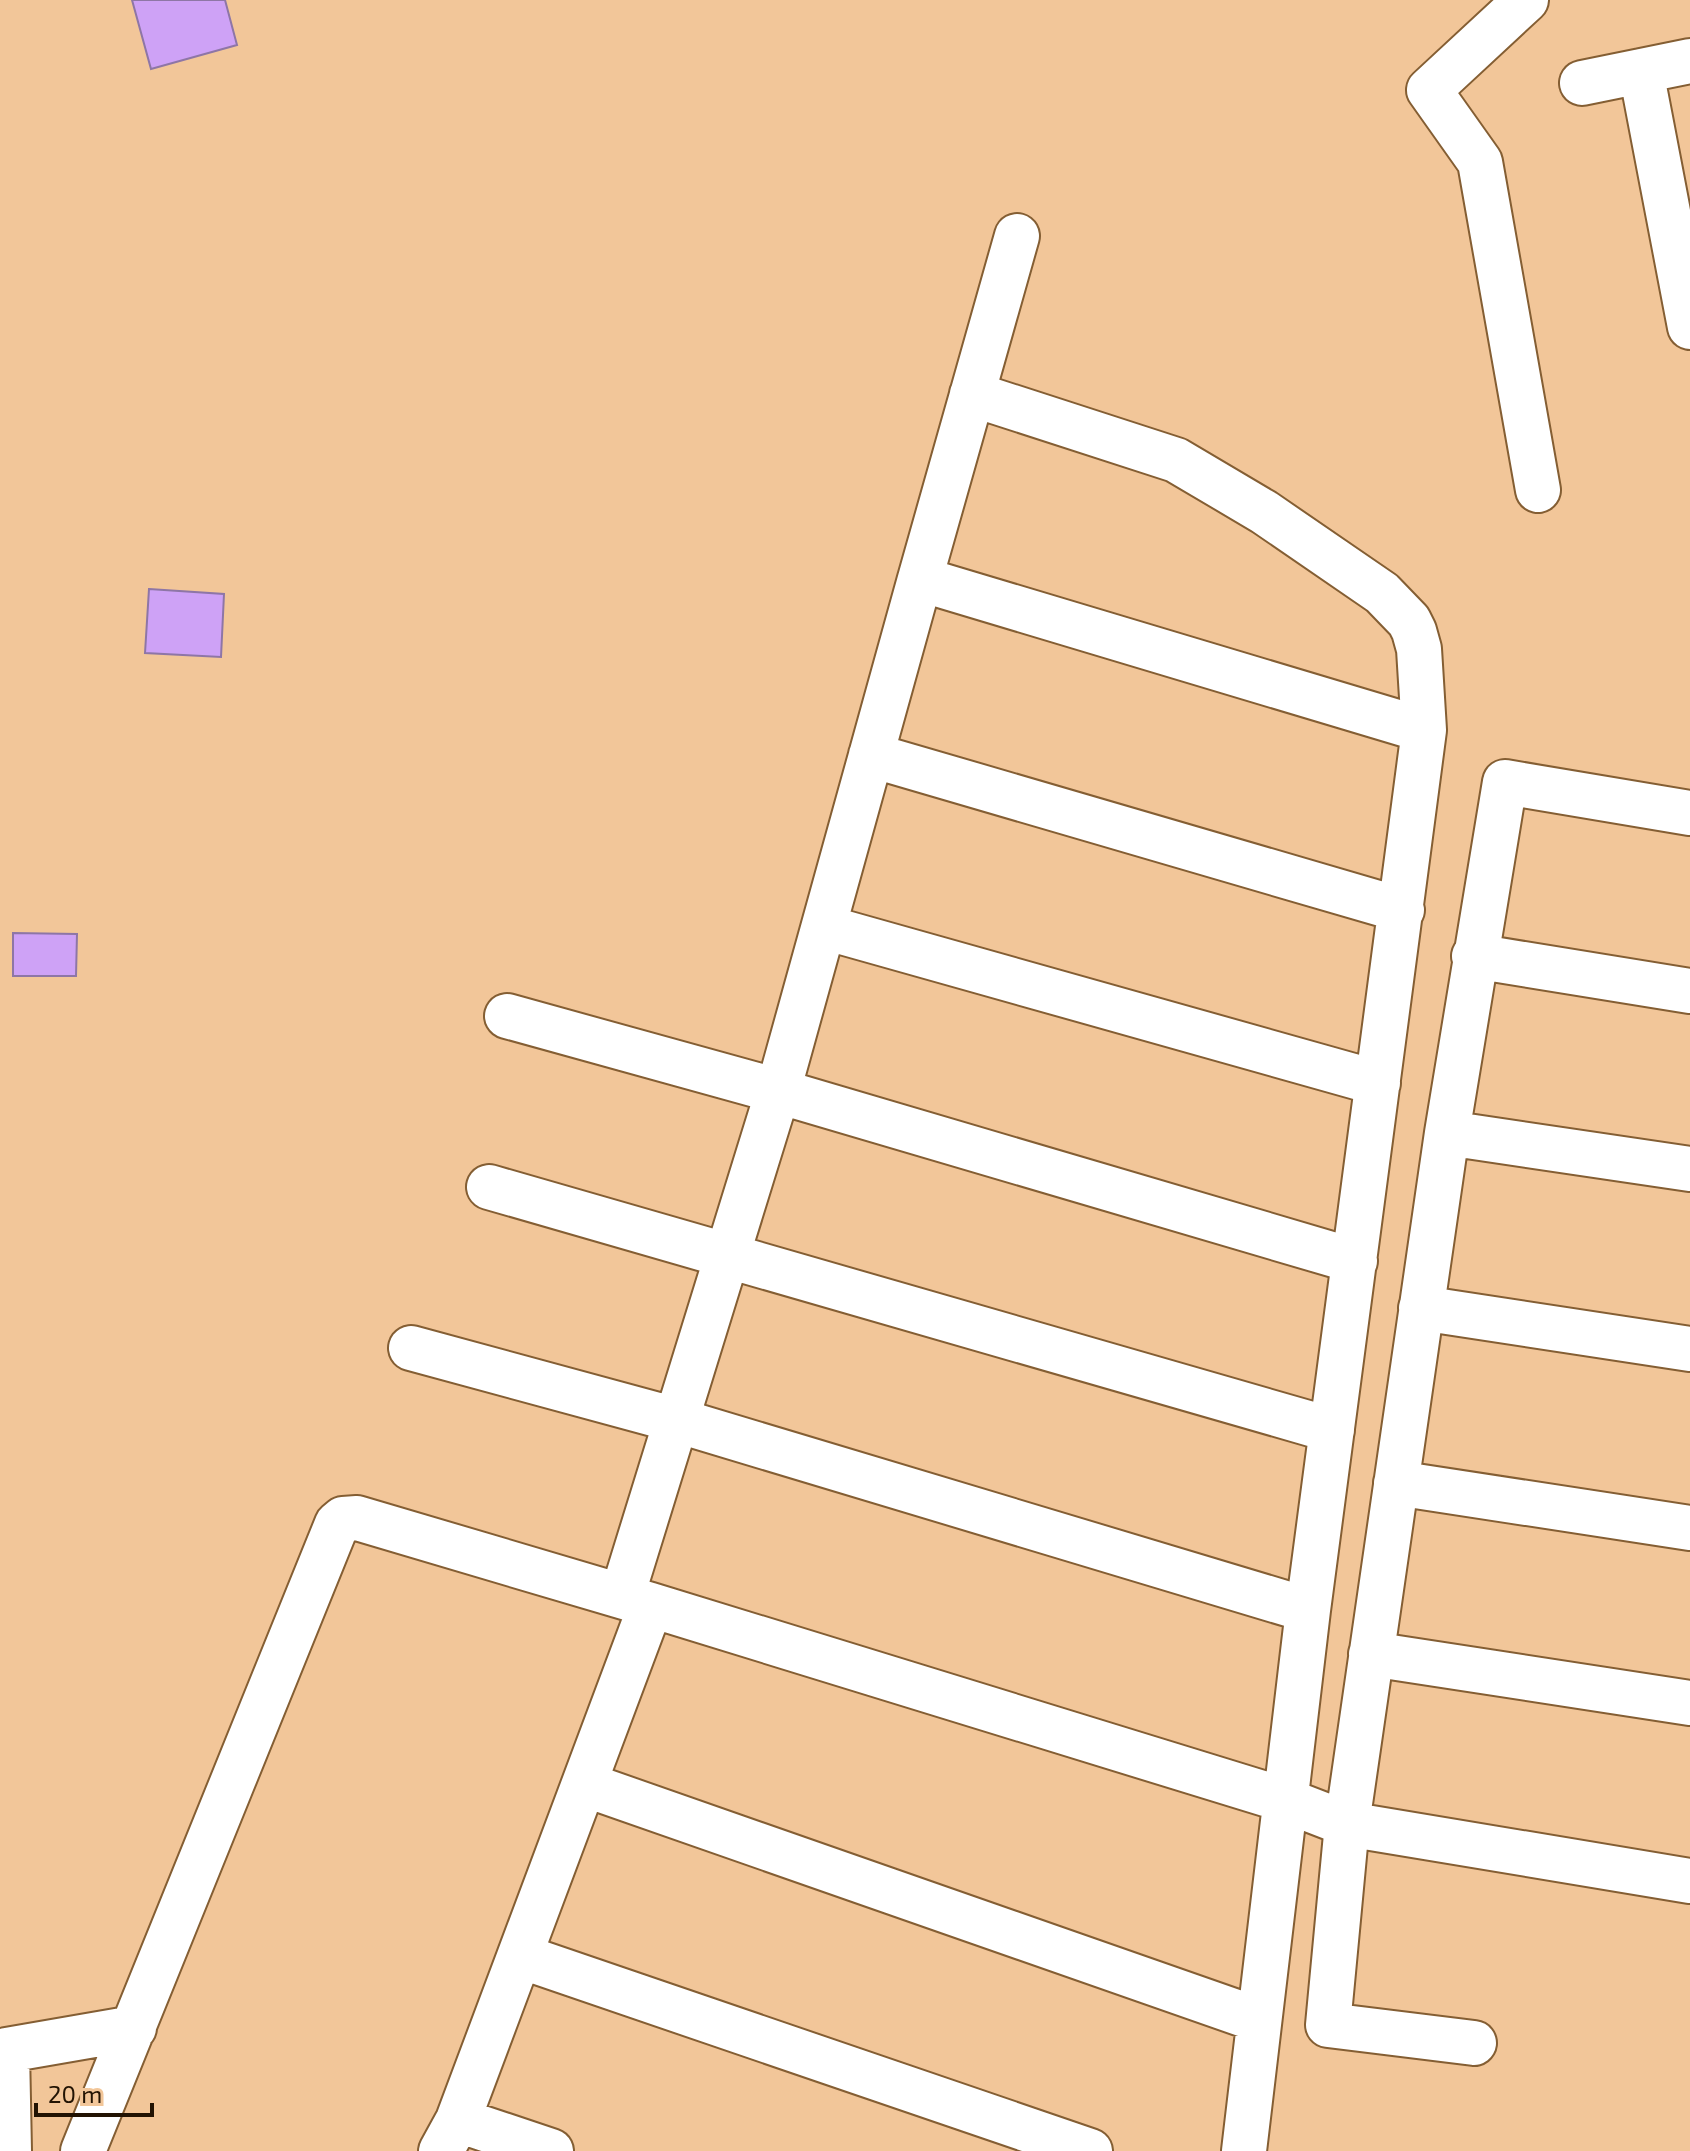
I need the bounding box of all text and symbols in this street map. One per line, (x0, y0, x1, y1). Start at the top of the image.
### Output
scale bar (36, 2067, 152, 2117)
text: 20 m (48, 2079, 102, 2108)

